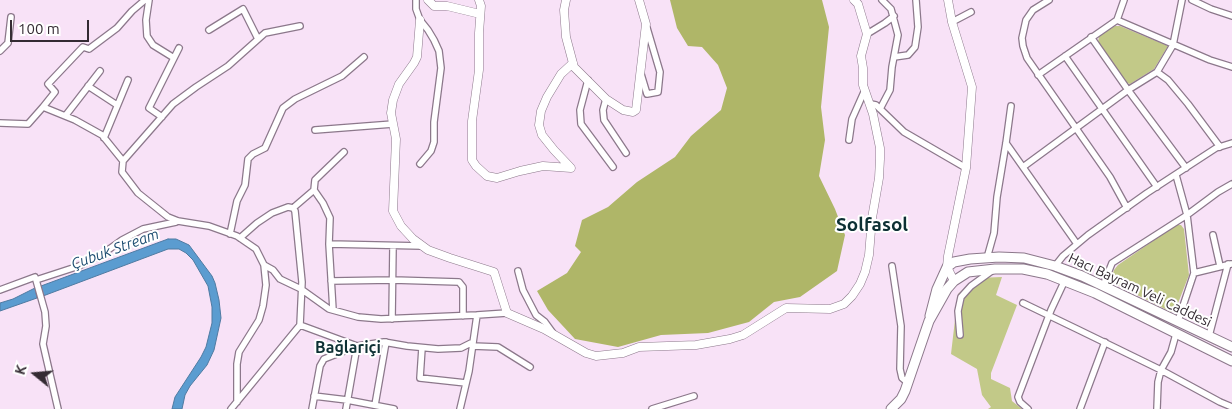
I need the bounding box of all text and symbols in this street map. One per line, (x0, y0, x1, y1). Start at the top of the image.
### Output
scale bar (12, 10, 91, 42)
text: 100 m (18, 20, 60, 37)
district label: Solfasol (836, 214, 908, 236)
water label: Çubuk Stream (69, 225, 161, 273)
street label: Hacı Bayram Veli Caddesi (1066, 249, 1214, 331)
district label: Bağlariçi (315, 338, 381, 358)
north arrow (10, 349, 60, 399)
text: K (12, 363, 30, 376)

